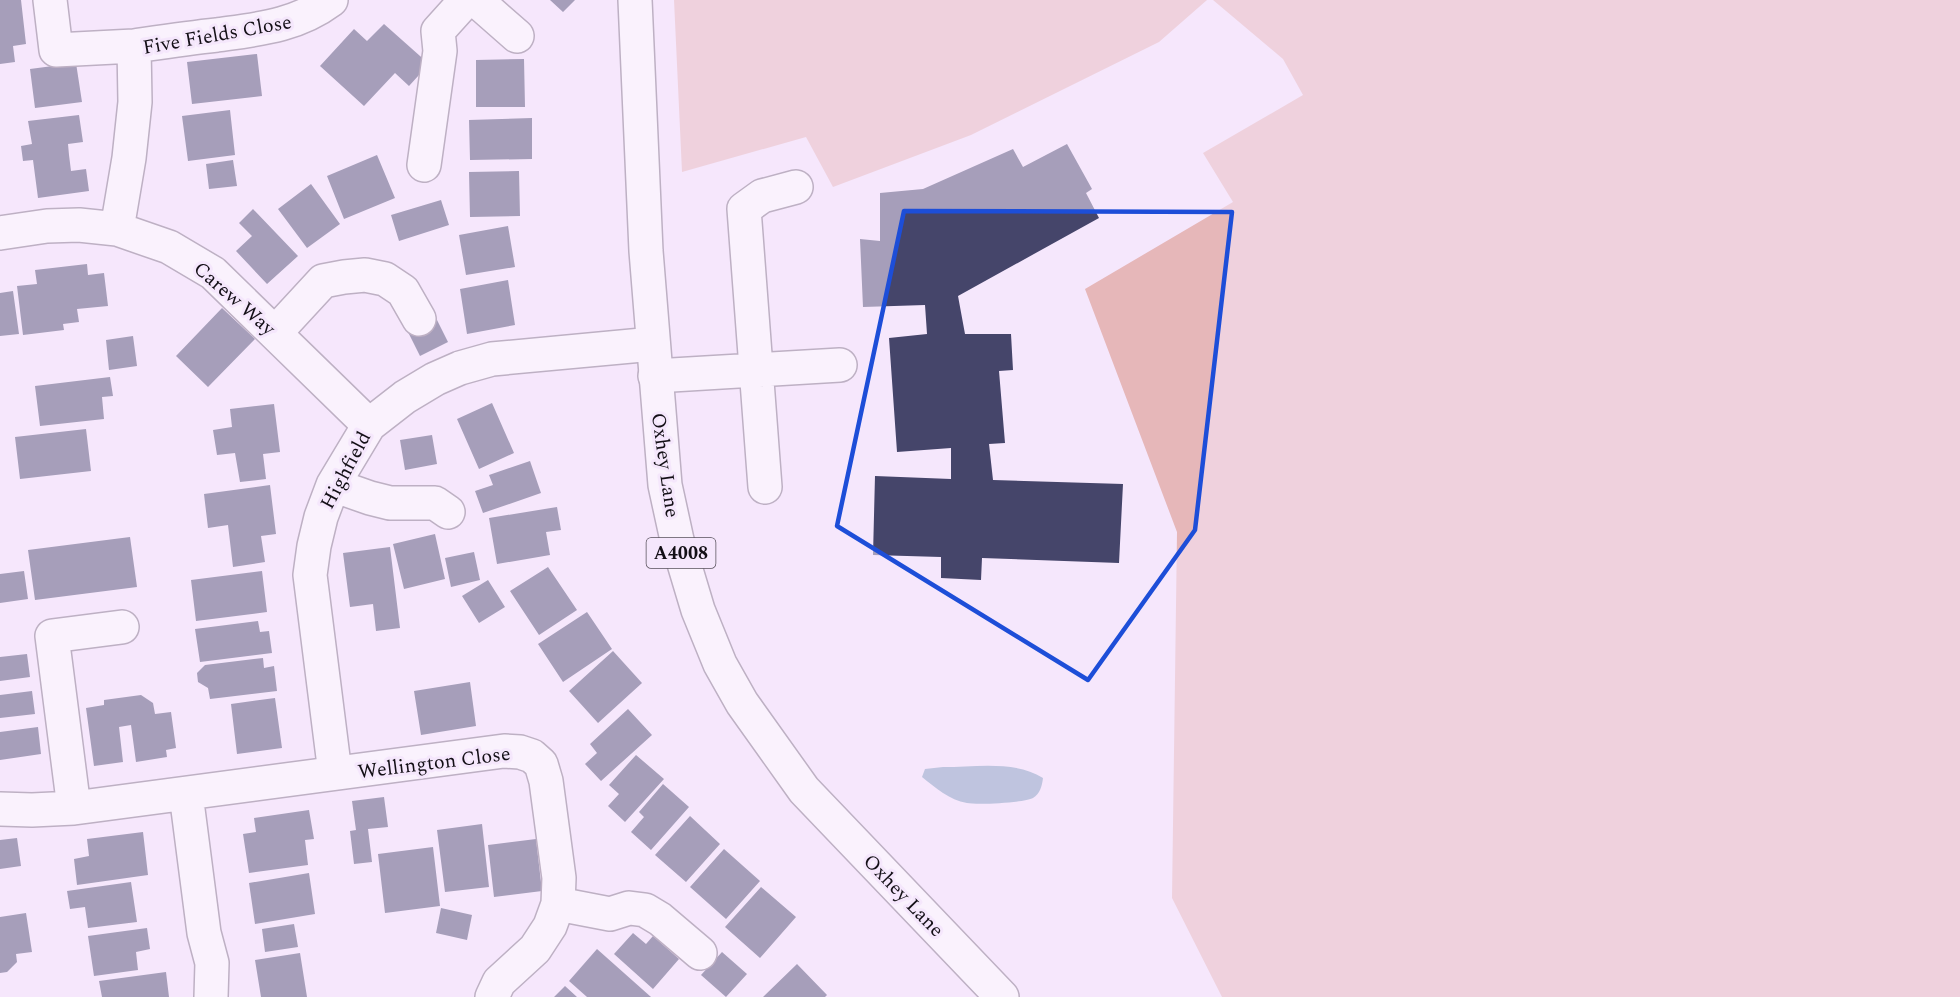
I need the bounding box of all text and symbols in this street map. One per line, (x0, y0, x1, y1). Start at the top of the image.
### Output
street label: Five Fields Close (140, 7, 294, 63)
street label: Carew Way (187, 254, 283, 344)
street label: Oxhey Lane (643, 411, 687, 520)
street label: Highfield (313, 426, 379, 515)
road number: A4008 (646, 538, 716, 568)
street label: Wellington Close (356, 739, 512, 787)
street label: Oxhey Lane (856, 847, 951, 944)

